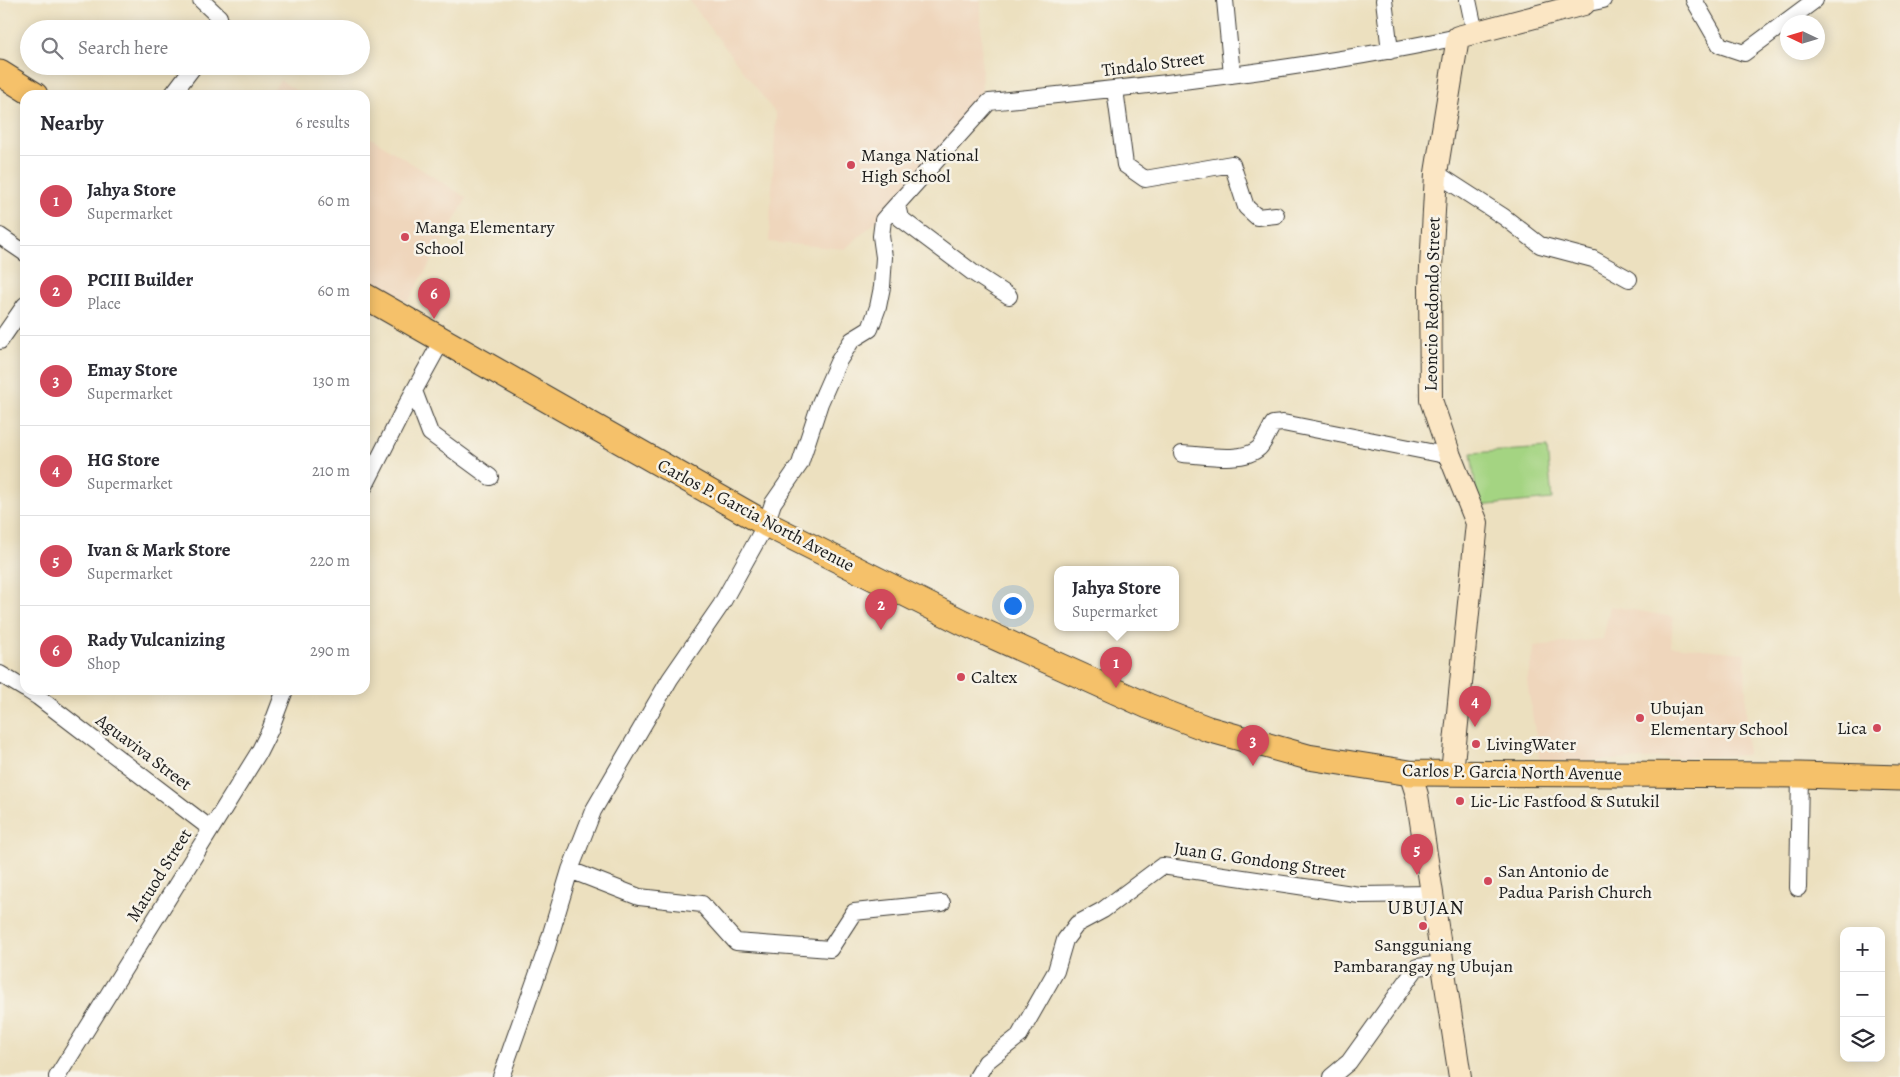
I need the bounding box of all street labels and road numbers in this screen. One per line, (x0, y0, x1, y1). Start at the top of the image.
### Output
street label: Tindalo Street (1100, 46, 1206, 82)
street label: Leoncio Redondo Street (1418, 216, 1446, 392)
street label: Carlos P. Garcia North Avenue (653, 453, 859, 577)
street label: Aguaviva Street (90, 707, 197, 796)
street label: Carlos P. Garcia North Avenue (1402, 758, 1622, 786)
street label: Matuod Street (121, 824, 197, 926)
street label: Juan G. Gondong Street (1172, 836, 1348, 884)

